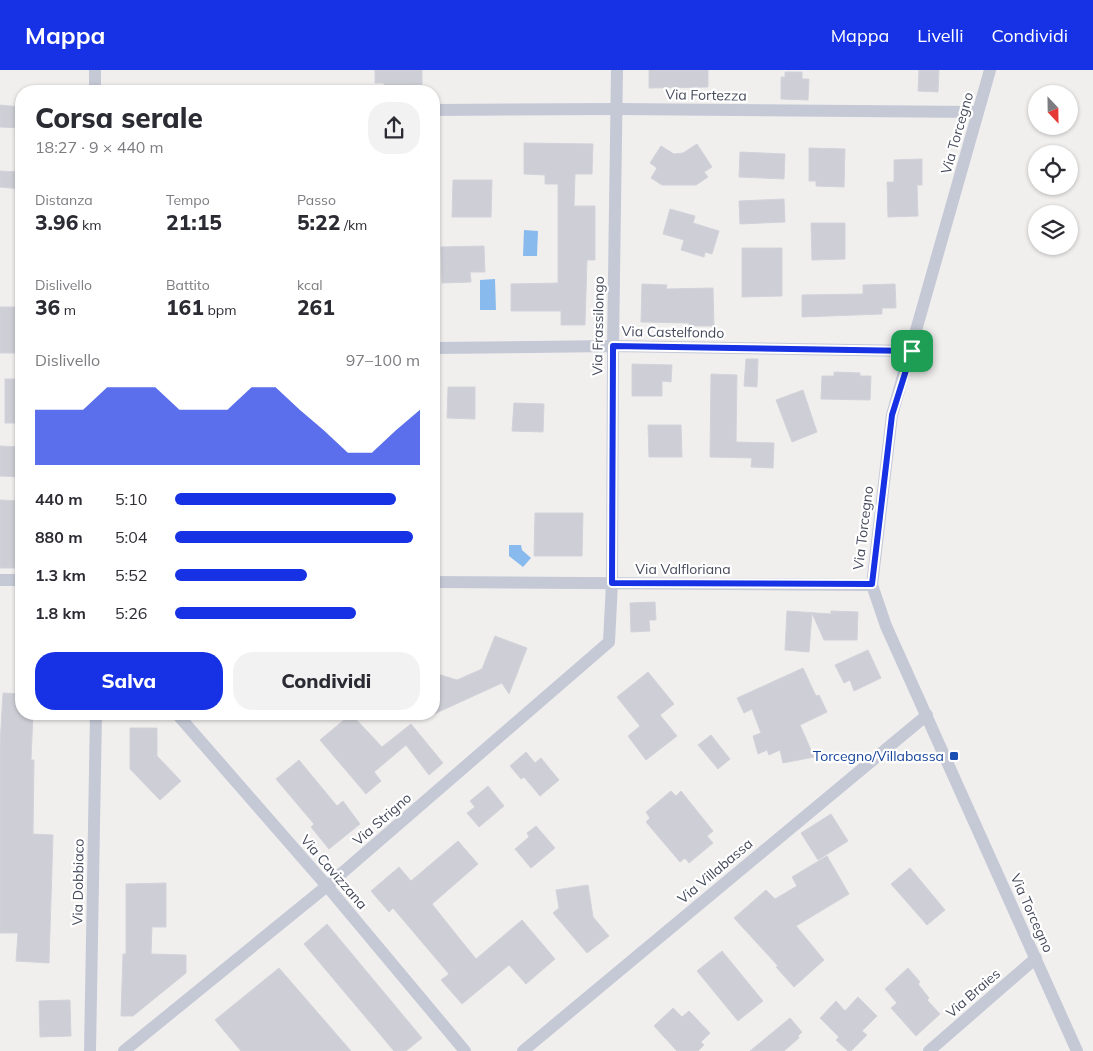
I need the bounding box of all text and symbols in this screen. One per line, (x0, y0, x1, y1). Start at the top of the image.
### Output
text: Mappa (25, 20, 105, 50)
text: Mappa (831, 24, 889, 47)
text: Livelli (917, 24, 963, 47)
text: Condividi (991, 24, 1068, 47)
street label: Via Fortezza (665, 85, 747, 105)
north arrow (1028, 85, 1078, 135)
map controls (1028, 85, 1078, 255)
street label: Via Torcegno (937, 90, 977, 176)
text: Corsa serale (35, 100, 203, 135)
button: share (368, 102, 420, 154)
text: 18:27 · 9 × 440 m (35, 137, 164, 157)
button: locate (1028, 145, 1078, 195)
text: Distanza (35, 191, 93, 209)
text: Tempo (166, 191, 210, 209)
text: Passo (297, 191, 336, 209)
button: layers (1028, 205, 1078, 255)
text: 3.96 (35, 209, 78, 235)
text: 21:15 (166, 209, 222, 235)
text: 5:22 (297, 209, 340, 235)
text: km (78, 216, 101, 234)
text: /km (340, 216, 367, 234)
text: Dislivello (35, 276, 92, 294)
text: Battito (166, 276, 210, 294)
text: kcal (297, 276, 323, 294)
street label: Via Frassilongo (588, 276, 608, 376)
text: 36 (35, 294, 60, 320)
text: 161 (166, 294, 204, 320)
text: 261 (297, 294, 335, 320)
text: m (60, 301, 76, 319)
text: bpm (204, 301, 237, 319)
street label: Via Castelfondo (622, 322, 724, 342)
pin (891, 330, 933, 372)
icon: arrive (898, 337, 926, 365)
text: Dislivello (35, 350, 100, 370)
text: 97–100 m (346, 350, 420, 370)
street label: Via Torcegno (849, 485, 877, 571)
text: 440 m (35, 489, 83, 509)
text: 5:10 (115, 489, 147, 509)
text: 880 m (35, 527, 83, 547)
text: 5:04 (115, 527, 147, 547)
street label: Via Valfloriana (635, 560, 731, 578)
text: 1.3 km (35, 565, 86, 585)
text: 5:52 (115, 565, 147, 585)
text: 1.8 km (35, 603, 86, 623)
text: 5:26 (115, 603, 147, 623)
button: Salva (35, 652, 223, 710)
button: Condividi (233, 652, 420, 710)
place label: Torcegno/Villabassa (813, 747, 944, 765)
marker: Torcegno/Villabassa (948, 750, 960, 762)
street label: Via Strigno (349, 789, 415, 849)
street label: Via Cavizzana (297, 831, 371, 913)
street label: Via Villabassa (674, 834, 756, 908)
street label: Via Dobbiaco (68, 838, 88, 926)
street label: Via Torcegno (1007, 871, 1057, 955)
street label: Via Braies (942, 965, 1004, 1021)

